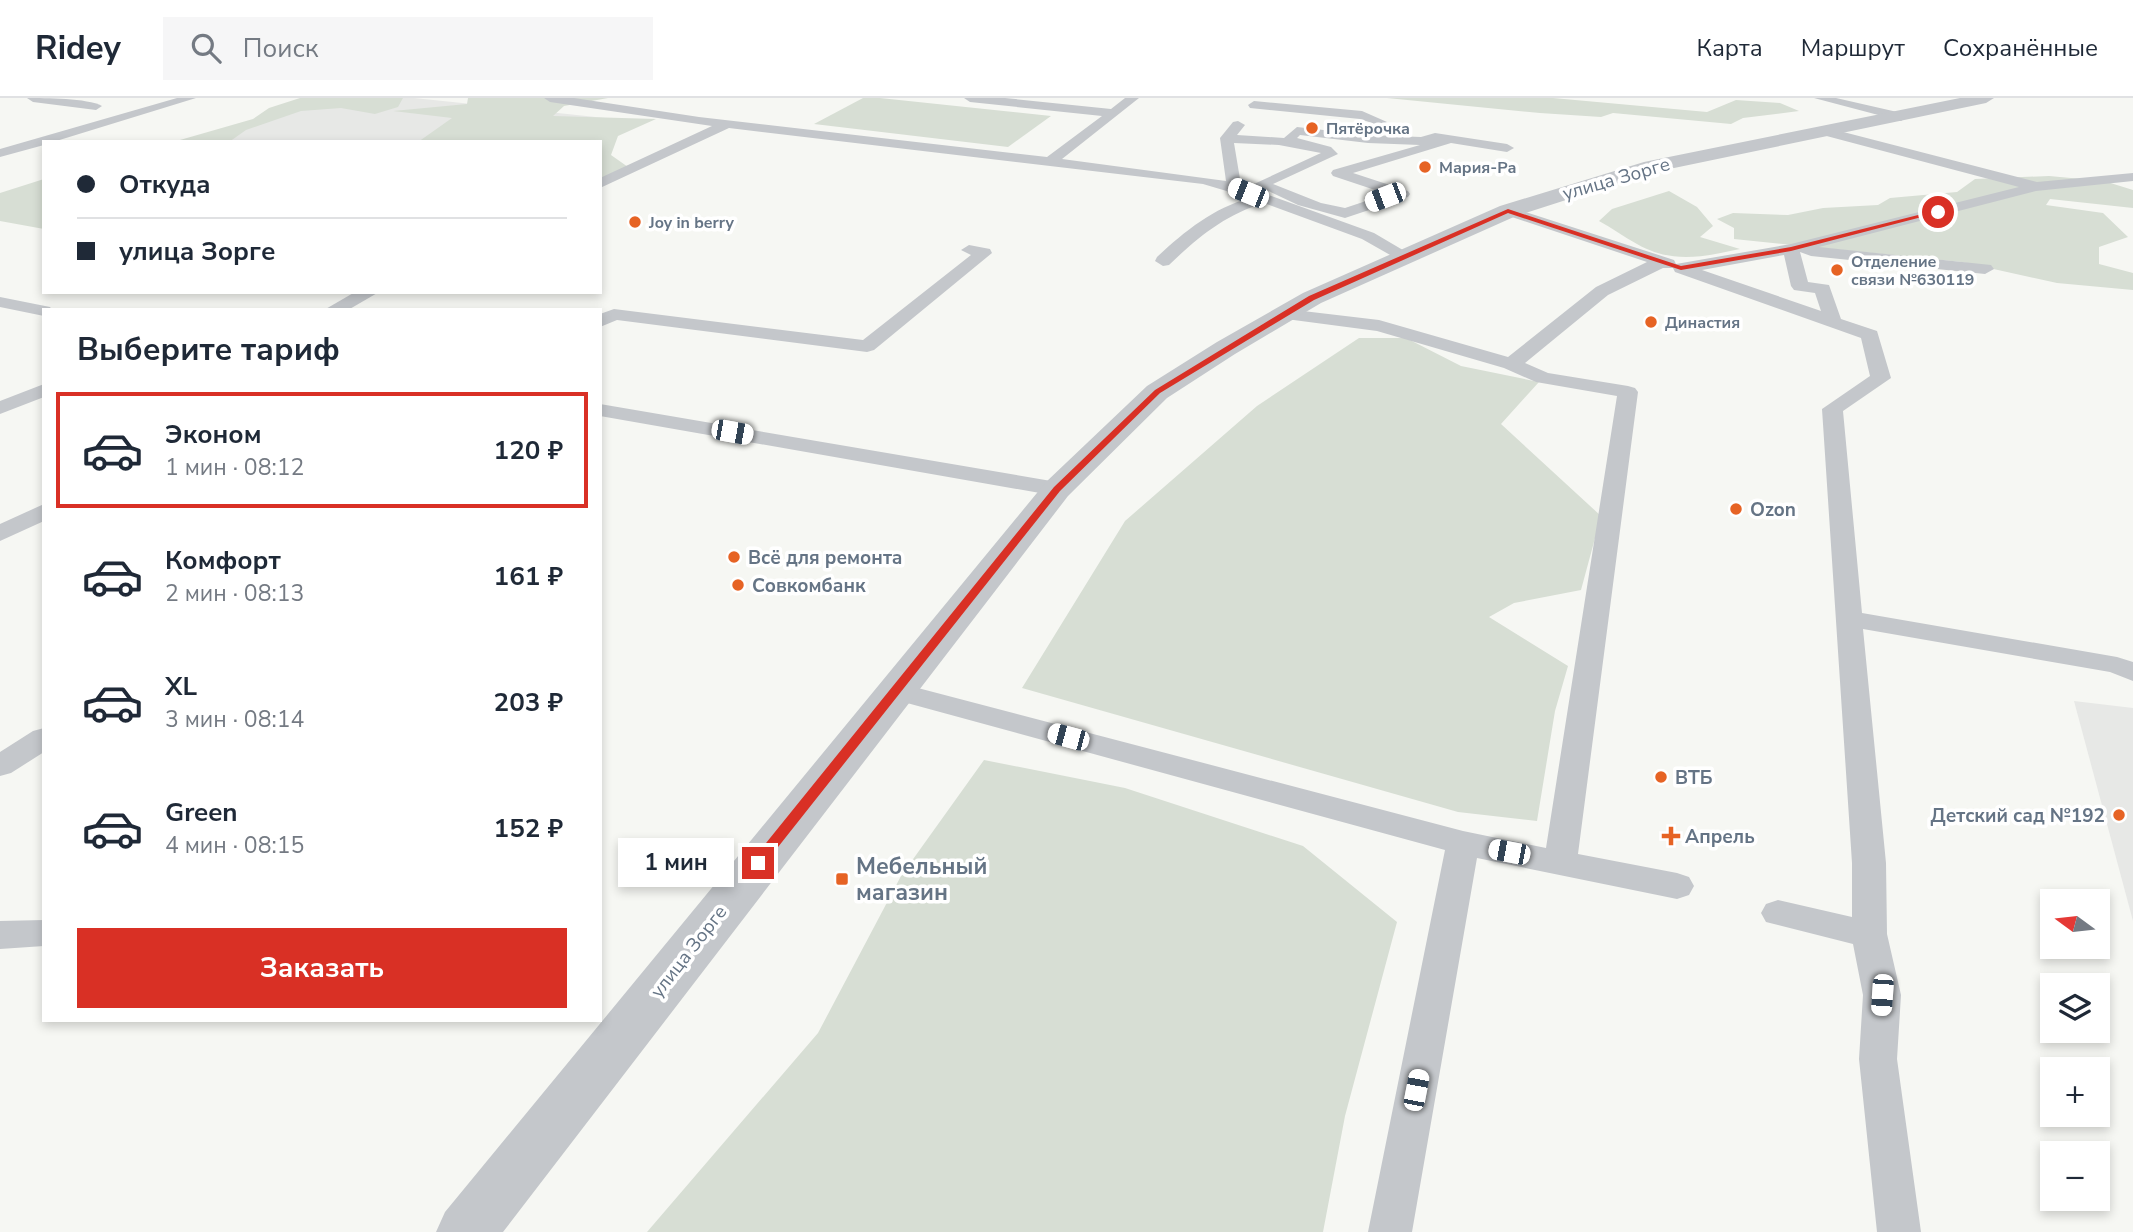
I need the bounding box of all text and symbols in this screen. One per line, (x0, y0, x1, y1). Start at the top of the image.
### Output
search box (163, 17, 653, 80)
text: Ridey (35, 26, 121, 71)
icon: search (187, 29, 225, 67)
text: Поиск (243, 31, 318, 66)
text: Карта (1697, 32, 1763, 64)
text: Маршрут (1801, 32, 1905, 64)
text: Сохранённые (1943, 32, 2098, 64)
place label: Пятёрочка (1326, 118, 1410, 140)
marker: Пятёрочка (1304, 120, 1320, 136)
street label: улица Зорге (1560, 151, 1673, 207)
place label: Мария-Ра (1439, 157, 1516, 179)
marker: Мария-Ра (1417, 159, 1433, 175)
text: Откуда (119, 167, 211, 202)
car (1225, 175, 1272, 211)
car (1362, 180, 1409, 214)
route start (1922, 196, 1954, 228)
place label: Joy in berry (648, 212, 735, 234)
marker: Joy in berry (627, 214, 643, 230)
text: улица Зорге (119, 234, 275, 269)
place label: Отделение связи №630119 (1851, 251, 1974, 291)
marker: Отделение связи №630119 (1829, 262, 1845, 278)
place label: Династия (1665, 312, 1740, 334)
marker: Династия (1643, 314, 1659, 330)
text: Выберите тариф (77, 328, 340, 371)
text: Эконом (165, 417, 262, 452)
car (710, 418, 755, 446)
icon: car (81, 419, 144, 482)
text: 120 ₽ (494, 433, 563, 468)
text: 1 мин · 08:12 (165, 452, 304, 483)
place label: Ozon (1750, 497, 1796, 523)
marker: Ozon (1728, 501, 1744, 517)
text: Комфорт (165, 543, 281, 578)
icon: car (81, 545, 144, 608)
place label: Всё для ремонта (748, 545, 903, 571)
marker: Всё для ремонта (726, 549, 742, 565)
text: 161 ₽ (494, 559, 563, 594)
place label: Совкомбанк (752, 573, 866, 599)
marker: Совкомбанк (730, 577, 746, 593)
text: 2 мин · 08:13 (165, 578, 304, 609)
text: XL (165, 669, 197, 704)
icon: car (81, 671, 144, 734)
text: 203 ₽ (494, 685, 563, 720)
text: 3 мин · 08:14 (165, 704, 304, 735)
car (1045, 721, 1092, 753)
place label: ВТБ (1675, 765, 1713, 791)
marker: ВТБ (1653, 769, 1669, 785)
text: Green (165, 795, 238, 830)
icon: car (81, 797, 144, 860)
place label: Детский сад №192 (1931, 803, 2105, 829)
marker: Детский сад №192 (2111, 807, 2127, 823)
text: 152 ₽ (494, 811, 563, 846)
place label: Апрель (1685, 824, 1755, 850)
marker: Апрель (1663, 828, 1679, 844)
text: 4 мин · 08:15 (165, 830, 304, 861)
callout: 1 мин (618, 838, 734, 888)
car (1487, 838, 1532, 866)
text: 1 мин (644, 847, 708, 878)
route end (742, 847, 774, 879)
place label: Мебельный магазин (856, 851, 987, 908)
marker: Мебельный магазин (834, 871, 850, 887)
north arrow (2040, 889, 2110, 959)
map controls (2040, 889, 2110, 1211)
street label: улица Зорге (644, 900, 733, 1003)
button: Заказать (77, 928, 567, 1008)
car (1871, 973, 1894, 1017)
button: layers (2040, 973, 2110, 1043)
button: + (2040, 1057, 2110, 1127)
car (1402, 1067, 1431, 1113)
button: − (2040, 1141, 2110, 1211)

